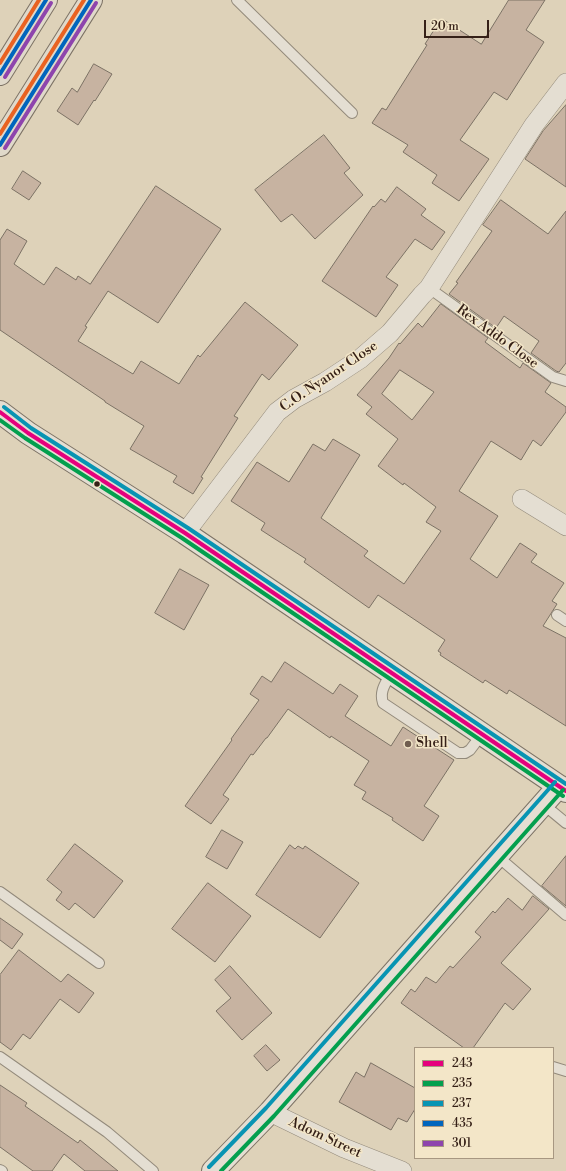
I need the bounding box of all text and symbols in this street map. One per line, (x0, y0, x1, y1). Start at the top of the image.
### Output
scale bar (426, 12, 491, 38)
text: 20 m (431, 19, 459, 34)
street label: Rex Addo Close (453, 302, 541, 372)
street label: C.O. Nyanor Close (277, 338, 381, 416)
unlabelled marker (92, 479, 102, 489)
place label: Shell (416, 736, 448, 752)
marker: Shell (403, 739, 413, 749)
legend (414, 1047, 554, 1159)
text: 243 (452, 1056, 473, 1071)
text: 235 (452, 1076, 472, 1091)
text: 237 (452, 1096, 471, 1111)
street label: Adom Street (286, 1114, 364, 1162)
text: 435 (452, 1116, 472, 1131)
text: 301 (452, 1136, 471, 1151)

